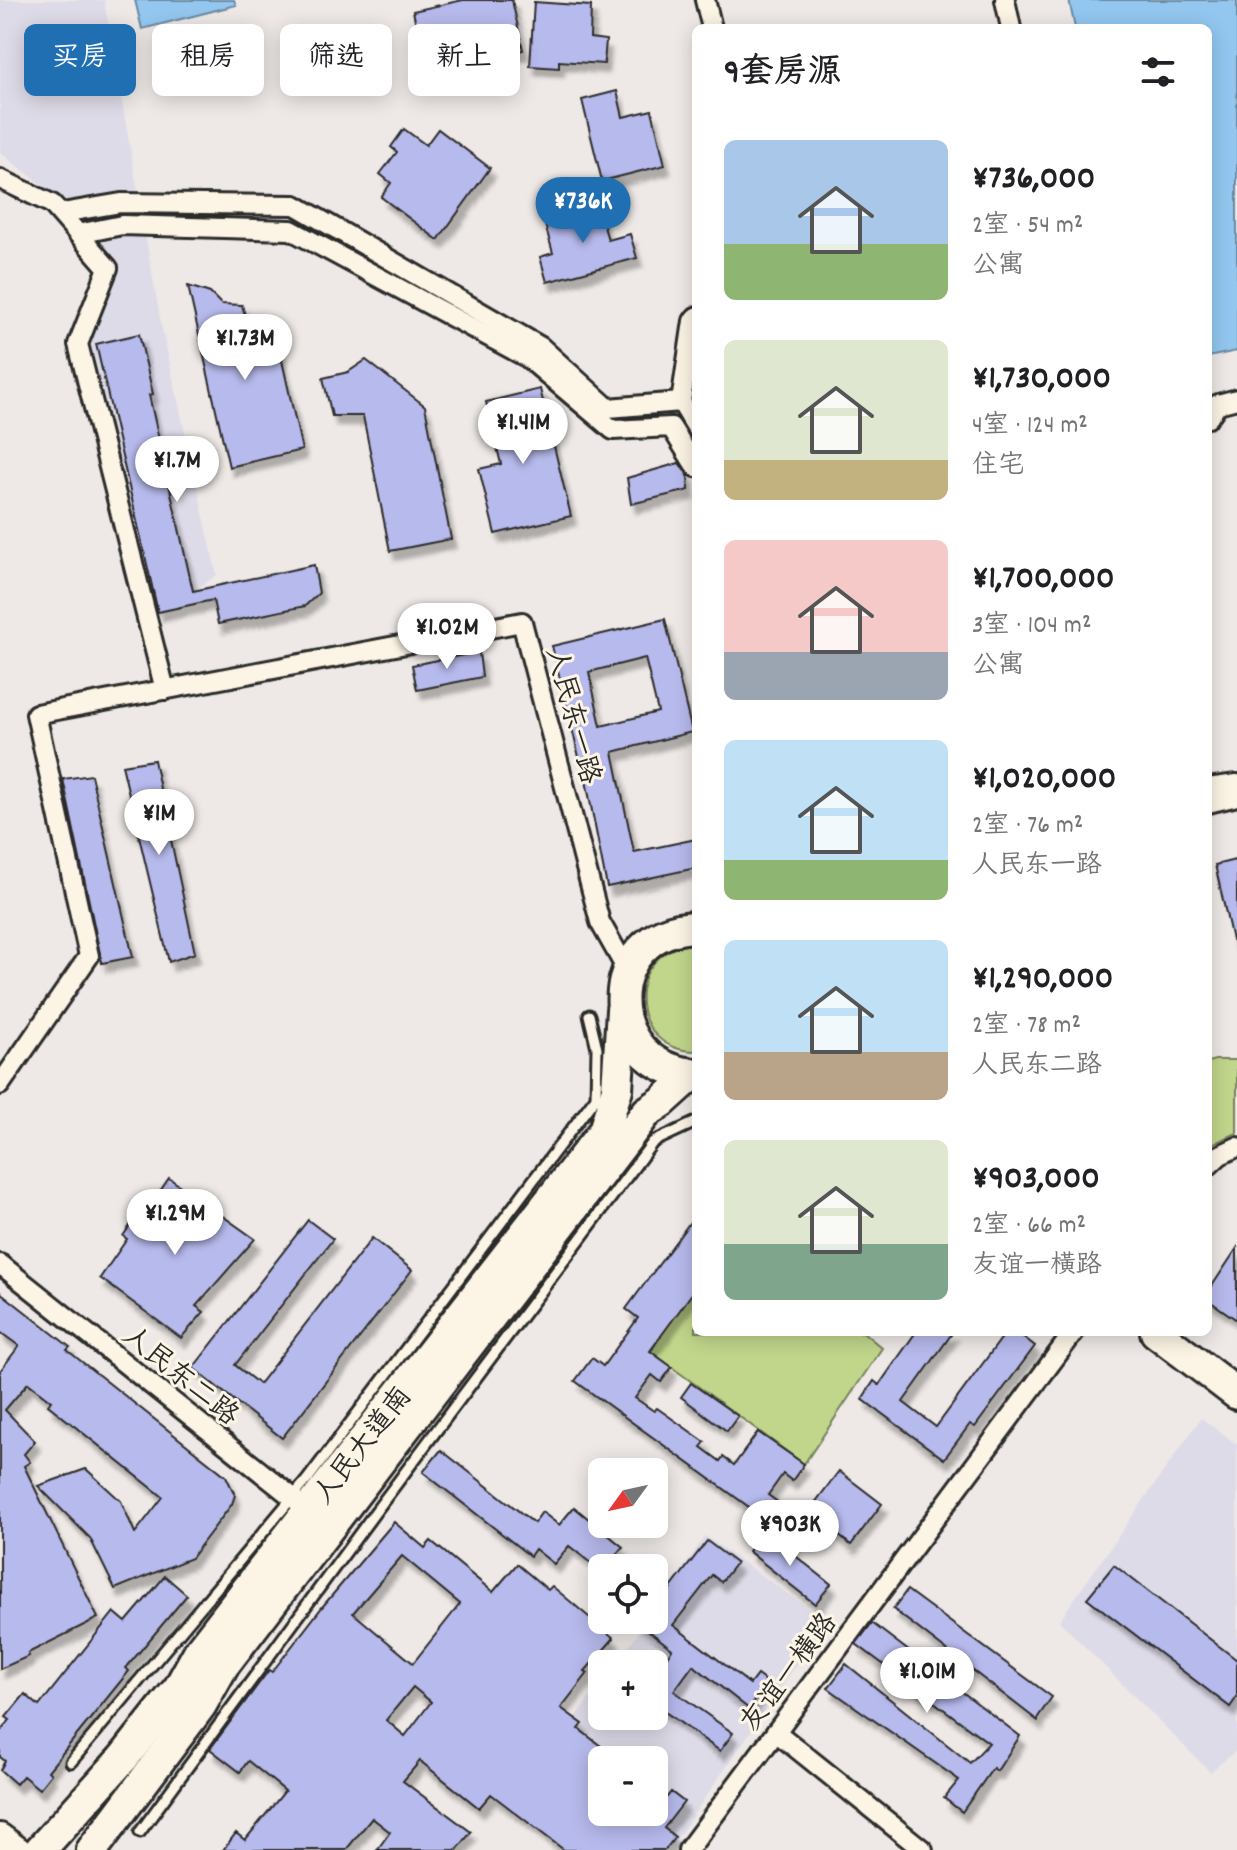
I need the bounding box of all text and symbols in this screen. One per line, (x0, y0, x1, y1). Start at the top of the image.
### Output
chip: 买房 (24, 24, 136, 96)
chip: 租房 (152, 24, 264, 96)
chip: 筛选 (280, 24, 392, 96)
chip: 新上 (408, 24, 520, 96)
text: 9套房源 (724, 50, 842, 99)
icon: filters (1136, 50, 1180, 94)
text: ¥736,000 (972, 156, 1095, 205)
icon: home (788, 172, 884, 268)
pin: ¥736K (527, 177, 639, 245)
text: ¥736K (554, 184, 612, 221)
text: 2室 · 54 m² (972, 208, 1083, 245)
text: 公寓 (972, 248, 1024, 285)
pin: ¥1.73M (180, 314, 310, 382)
text: ¥1.73M (215, 321, 275, 358)
text: ¥1,730,000 (972, 356, 1111, 405)
icon: home (788, 372, 884, 468)
pin: ¥1.41M (458, 398, 588, 466)
text: ¥1.41M (496, 405, 550, 442)
text: 4室 · 124 m² (972, 408, 1088, 445)
pin: ¥1.7M (121, 436, 233, 504)
text: ¥1.7M (153, 443, 201, 480)
text: 住宅 (972, 448, 1024, 485)
text: ¥1,700,000 (972, 556, 1115, 605)
icon: home (788, 572, 884, 668)
pin: ¥1.02M (382, 603, 512, 671)
text: 3室 · 104 m² (972, 608, 1091, 645)
text: ¥1.02M (415, 610, 479, 647)
street label: 人民东一路 (533, 643, 608, 789)
text: 公寓 (972, 648, 1024, 685)
text: ¥1,020,000 (972, 756, 1116, 805)
icon: home (788, 772, 884, 868)
pin: ¥1M (120, 789, 198, 857)
text: ¥1M (142, 796, 176, 833)
text: 2室 · 76 m² (972, 808, 1083, 845)
text: 人民东一路 (972, 848, 1102, 885)
text: ¥1,290,000 (972, 956, 1113, 1005)
icon: home (788, 972, 884, 1068)
text: 2室 · 78 m² (972, 1008, 1081, 1045)
text: 人民东二路 (972, 1048, 1102, 1085)
text: ¥903,000 (972, 1156, 1100, 1205)
icon: home (788, 1172, 884, 1268)
pin: ¥1.29M (110, 1189, 240, 1257)
text: ¥1.29M (144, 1196, 206, 1233)
text: 2室 · 66 m² (972, 1208, 1086, 1245)
text: 友谊一横路 (972, 1248, 1102, 1285)
street label: 人民东二路 (112, 1318, 246, 1437)
street label: 人民大道南 (306, 1380, 424, 1515)
north arrow (588, 1458, 668, 1538)
map controls (588, 1458, 668, 1826)
pin: ¥903K (734, 1500, 846, 1568)
text: ¥903K (759, 1507, 821, 1544)
button: locate (588, 1554, 668, 1634)
street label: 友谊一横路 (733, 1606, 849, 1742)
pin: ¥1.01M (862, 1647, 992, 1715)
button: + (588, 1650, 668, 1730)
text: ¥1.01M (898, 1654, 956, 1691)
button: − (588, 1746, 668, 1826)

